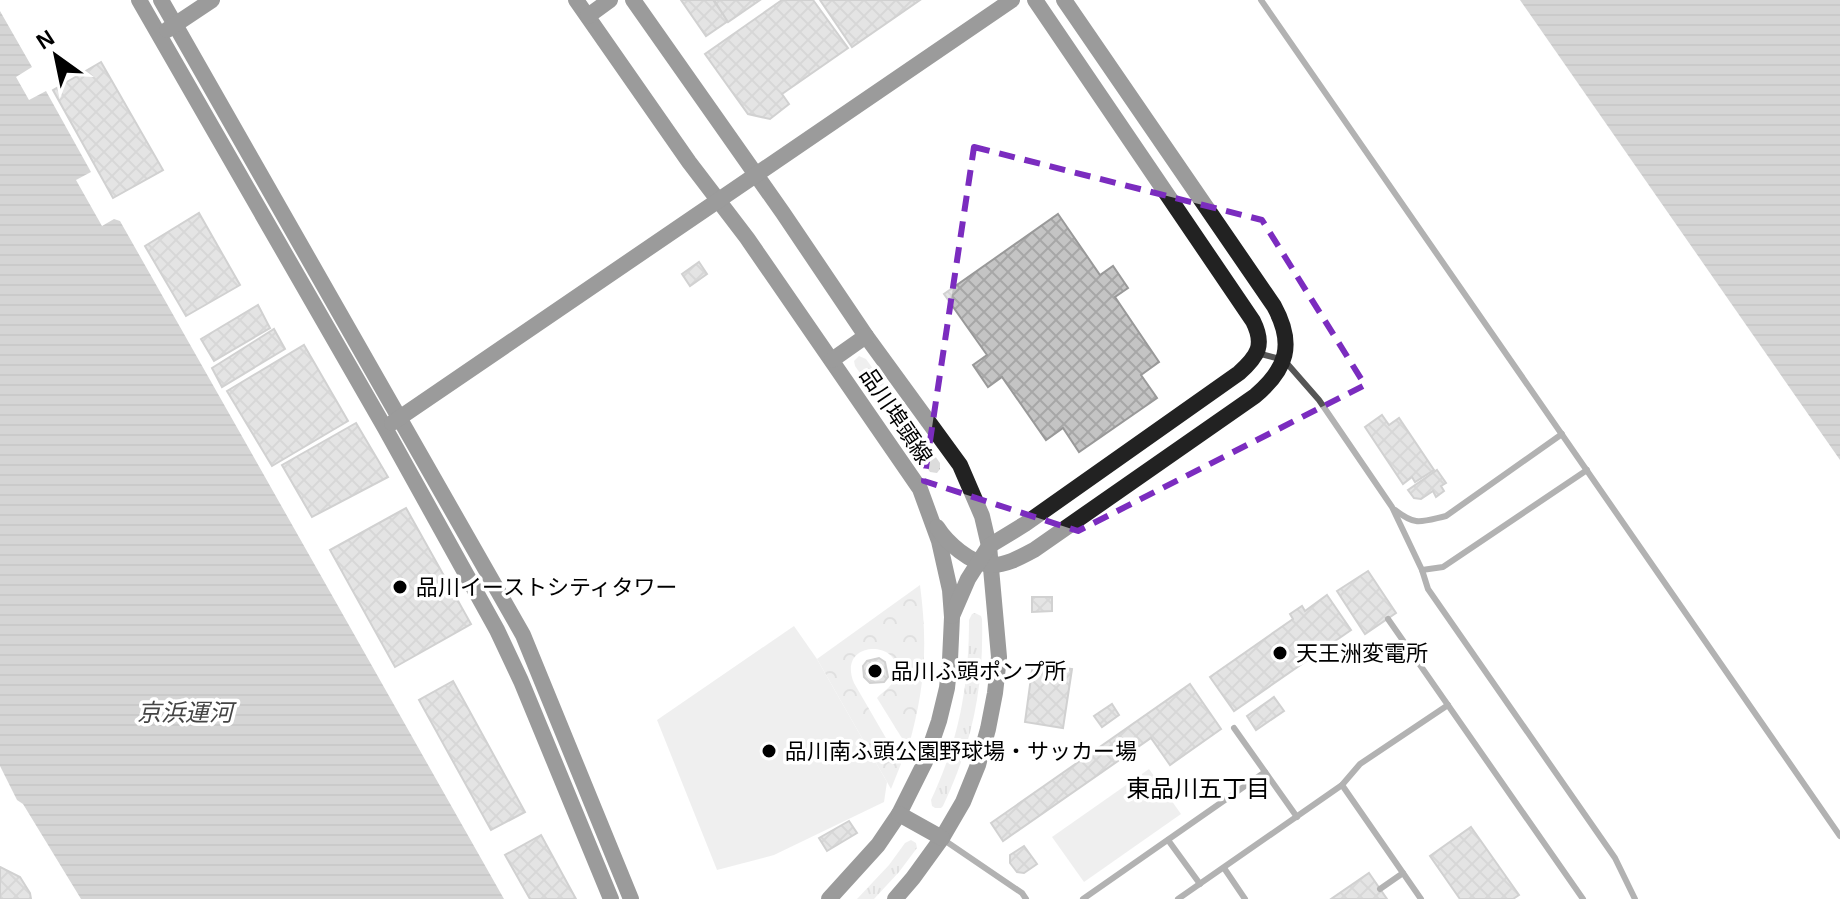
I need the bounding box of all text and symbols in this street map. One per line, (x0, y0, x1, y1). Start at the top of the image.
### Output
north arrow (16, 16, 96, 96)
text: N (32, 25, 59, 54)
street label: 品川埠頭線 (855, 363, 937, 469)
place label: 品川イーストシティタワー (416, 575, 678, 600)
marker: 品川イーストシティタワー (391, 578, 409, 596)
place label: 天王洲変電所 (1296, 641, 1428, 666)
marker: 天王洲変電所 (1271, 644, 1289, 662)
place label: 品川ふ頭ポンプ所 (891, 659, 1066, 684)
marker: 品川ふ頭ポンプ所 (866, 662, 884, 680)
water label: 京浜運河 (137, 699, 237, 726)
place label: 品川南ふ頭公園野球場・サッカー場 (785, 739, 1137, 764)
marker: 品川南ふ頭公園野球場・サッカー場 (760, 742, 778, 760)
district label: 東品川五丁目 (1126, 775, 1270, 802)

